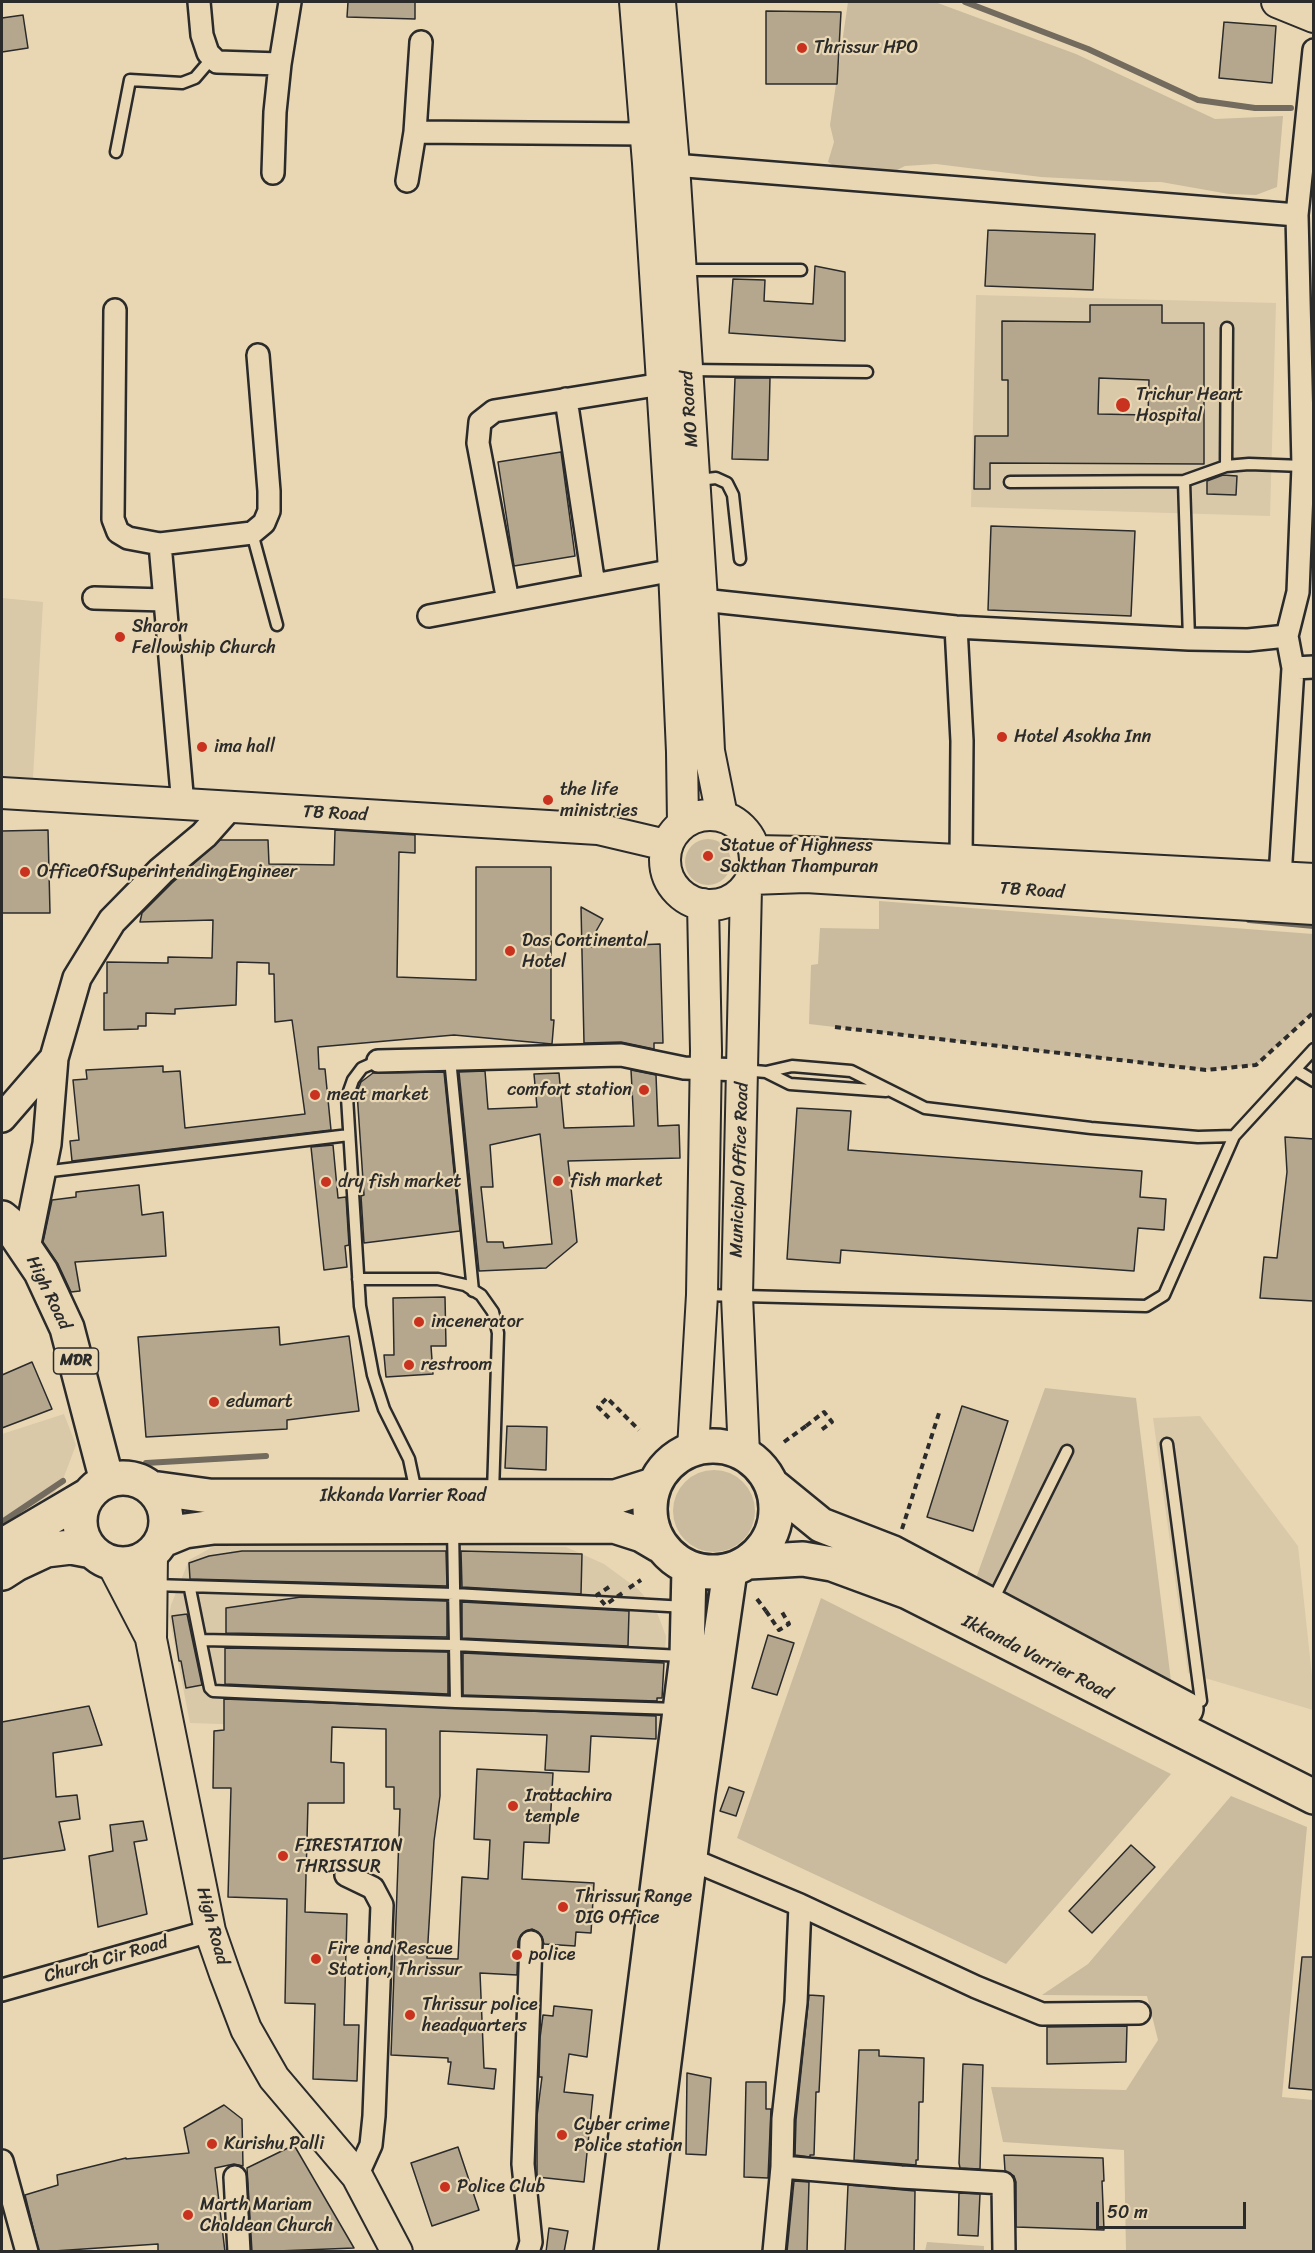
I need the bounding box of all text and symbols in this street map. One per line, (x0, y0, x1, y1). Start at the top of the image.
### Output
place label: Thrissur HPO (814, 37, 918, 59)
marker: Thrissur HPO (795, 41, 809, 55)
street label: MO Roard (677, 370, 703, 448)
place label: Trichur Heart Hospital (1136, 384, 1243, 426)
marker: Trichur Heart Hospital (1114, 396, 1132, 414)
place label: Sharon Fellowship Church (132, 616, 276, 658)
marker: Sharon Fellowship Church (113, 630, 127, 644)
place label: Hotel Asokha Inn (1014, 726, 1151, 748)
marker: Hotel Asokha Inn (995, 730, 1009, 744)
place label: ima hall (214, 736, 275, 758)
marker: ima hall (195, 740, 209, 754)
place label: the life ministries (560, 779, 638, 822)
marker: the life ministries (541, 793, 555, 807)
street label: TB Road (302, 802, 368, 826)
place label: Statue of Highness Sakthan Thampuran (720, 835, 878, 878)
marker: Statue of Highness Sakthan Thampuran (701, 849, 715, 863)
place label: OfficeOfSuperintendingEngineer (37, 861, 297, 883)
marker: OfficeOfSuperintendingEngineer (18, 865, 32, 879)
street label: TB Road (999, 878, 1065, 904)
place label: Das Continental Hotel (522, 930, 648, 972)
marker: Das Continental Hotel (503, 944, 517, 958)
place label: comfort station (507, 1079, 632, 1101)
street label: Municipal Office Road (726, 1082, 754, 1258)
marker: comfort station (637, 1083, 651, 1097)
place label: meat market (327, 1084, 429, 1106)
marker: meat market (308, 1088, 322, 1102)
place label: fish market (570, 1170, 663, 1192)
place label: dry fish market (338, 1171, 461, 1193)
marker: fish market (551, 1174, 565, 1188)
marker: dry fish market (319, 1175, 333, 1189)
street label: High Road (21, 1253, 75, 1333)
place label: incenerator (431, 1311, 523, 1333)
marker: incenerator (412, 1315, 426, 1329)
road number: MDR (54, 1348, 98, 1374)
place label: restroom (421, 1354, 492, 1376)
marker: restroom (402, 1358, 416, 1372)
place label: edumart (226, 1391, 292, 1413)
marker: edumart (207, 1395, 221, 1409)
street label: Ikkanda Varrier Road (320, 1485, 486, 1507)
street label: Ikkanda Varrier Road (958, 1611, 1116, 1705)
place label: Irattachira temple (525, 1785, 612, 1828)
marker: Irattachira temple (506, 1799, 520, 1813)
place label: FIRESTATION THRISSUR (295, 1835, 403, 1878)
marker: FIRESTATION THRISSUR (276, 1849, 290, 1863)
street label: High Road (191, 1885, 233, 1967)
place label: Thrissur Range DIG Office (575, 1886, 692, 1928)
marker: Thrissur Range DIG Office (556, 1900, 570, 1914)
street label: Church Cir Road (42, 1932, 170, 1988)
place label: Fire and Rescue Station, Thrissur (328, 1938, 462, 1980)
place label: police (529, 1944, 575, 1966)
marker: police (510, 1948, 524, 1962)
marker: Fire and Rescue Station, Thrissur (309, 1952, 323, 1966)
place label: Thrissur police headquarters (422, 1994, 538, 2036)
marker: Thrissur police headquarters (403, 2008, 417, 2022)
place label: Cyber crime Police station (574, 2114, 683, 2156)
marker: Cyber crime Police station (555, 2128, 569, 2142)
place label: Kurishu Palli (224, 2133, 324, 2155)
marker: Kurishu Palli (205, 2137, 219, 2151)
place label: Police Club (457, 2176, 545, 2198)
marker: Police Club (438, 2180, 452, 2194)
scale bar (1099, 2190, 1249, 2228)
place label: Marth Mariam Chaldean Church (200, 2194, 333, 2236)
text: 50 m (1107, 2196, 1148, 2228)
marker: Marth Mariam Chaldean Church (181, 2208, 195, 2222)

